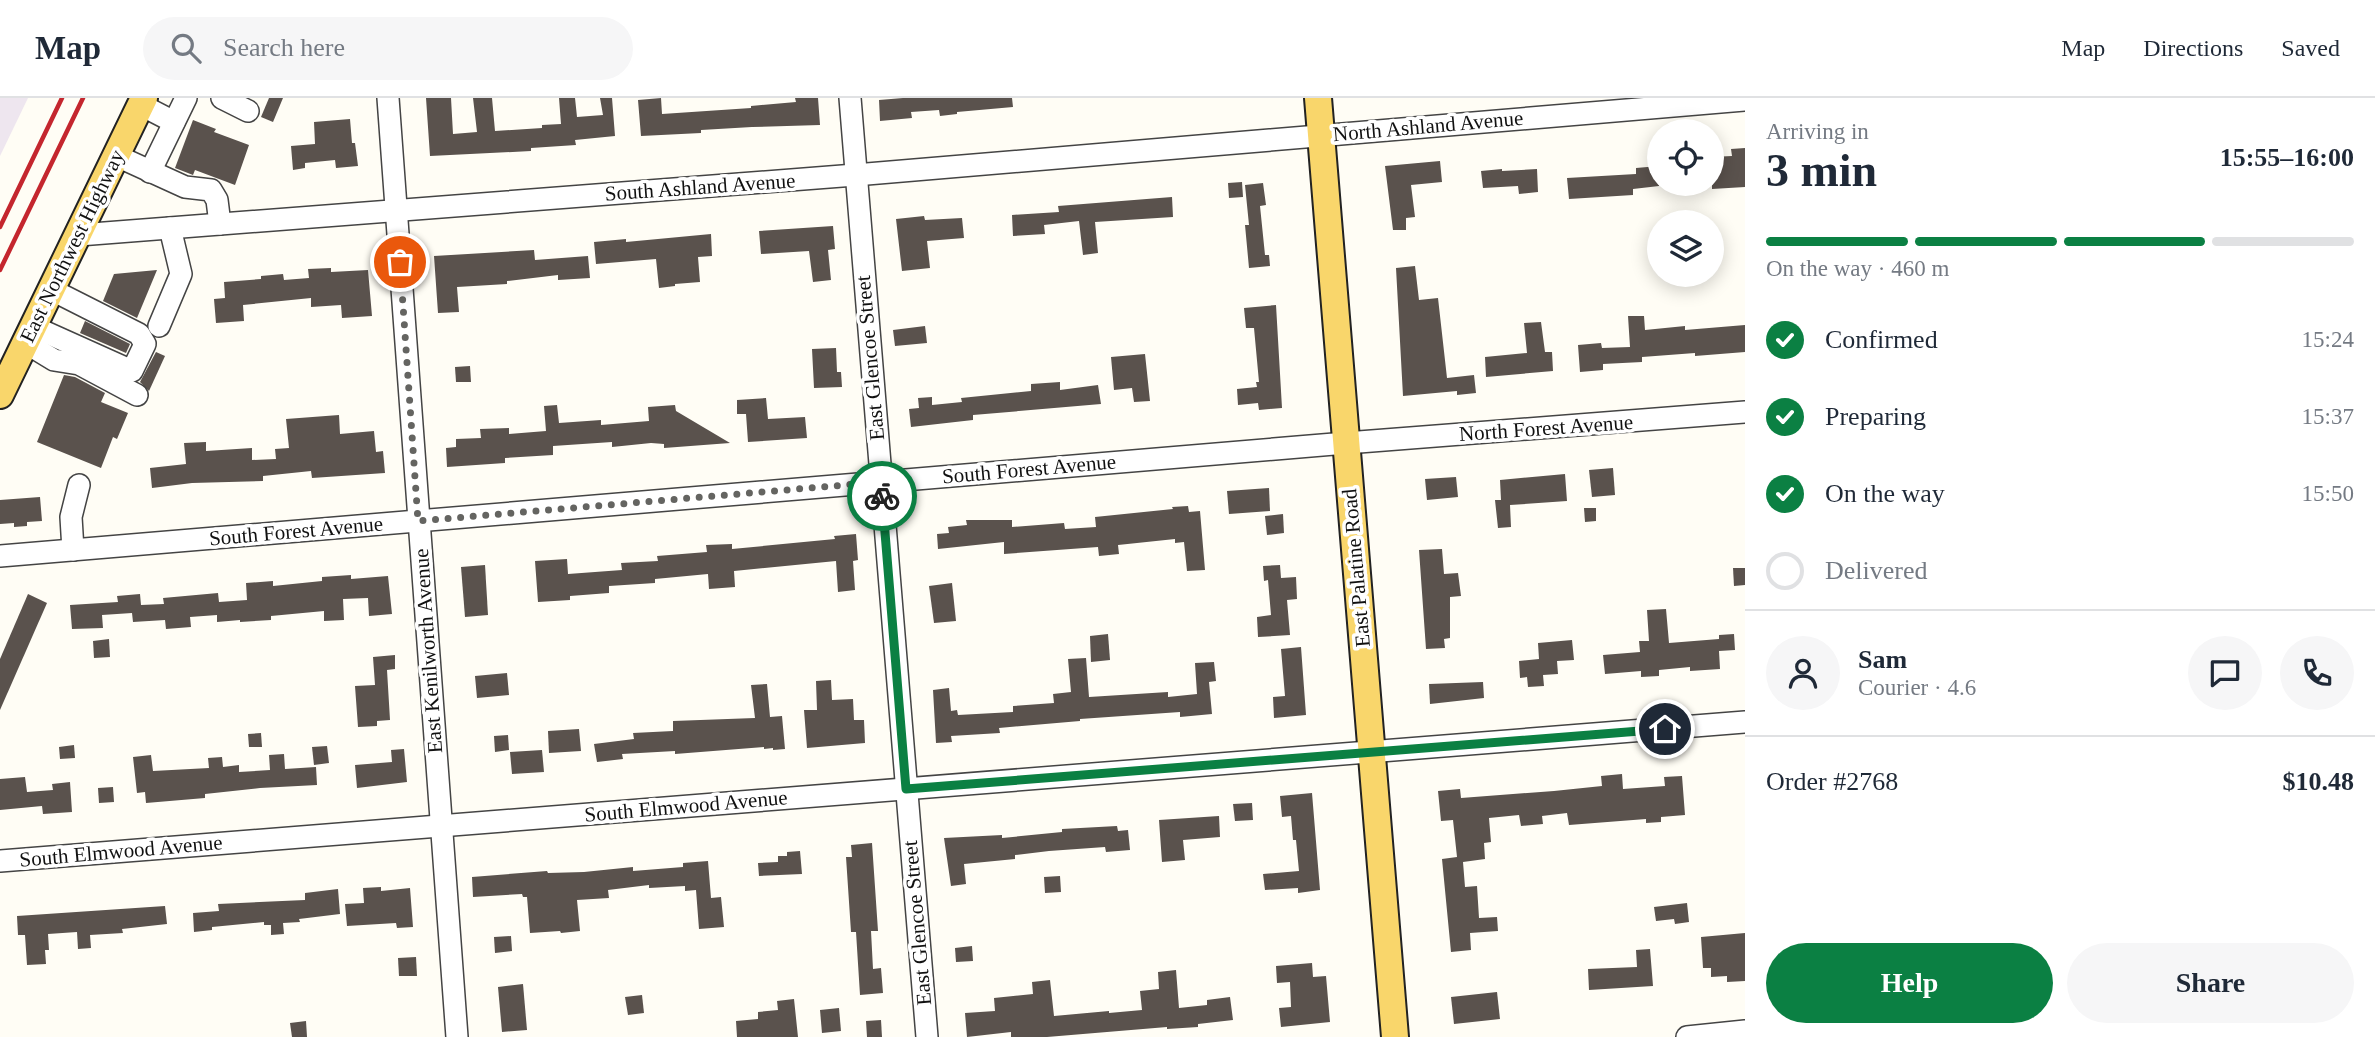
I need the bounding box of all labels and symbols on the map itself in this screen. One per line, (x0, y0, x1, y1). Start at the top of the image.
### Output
street label: North Ashland Avenue (1332, 106, 1524, 146)
street label: East Northwest Highway (15, 145, 129, 346)
street label: South Ashland Avenue (604, 168, 796, 206)
pin (370, 232, 430, 292)
street label: East Glencoe Street (851, 274, 889, 442)
street label: North Forest Avenue (1458, 410, 1634, 446)
street label: South Forest Avenue (941, 449, 1117, 489)
courier (847, 461, 917, 531)
street label: East Palatine Road (1337, 487, 1375, 648)
street label: South Forest Avenue (208, 511, 384, 551)
street label: East Kenilworth Avenue (409, 548, 447, 754)
pin (1635, 699, 1695, 759)
street label: South Elmwood Avenue (583, 785, 789, 827)
street label: South Elmwood Avenue (18, 830, 224, 872)
street label: East Glencoe Street (898, 839, 936, 1007)

